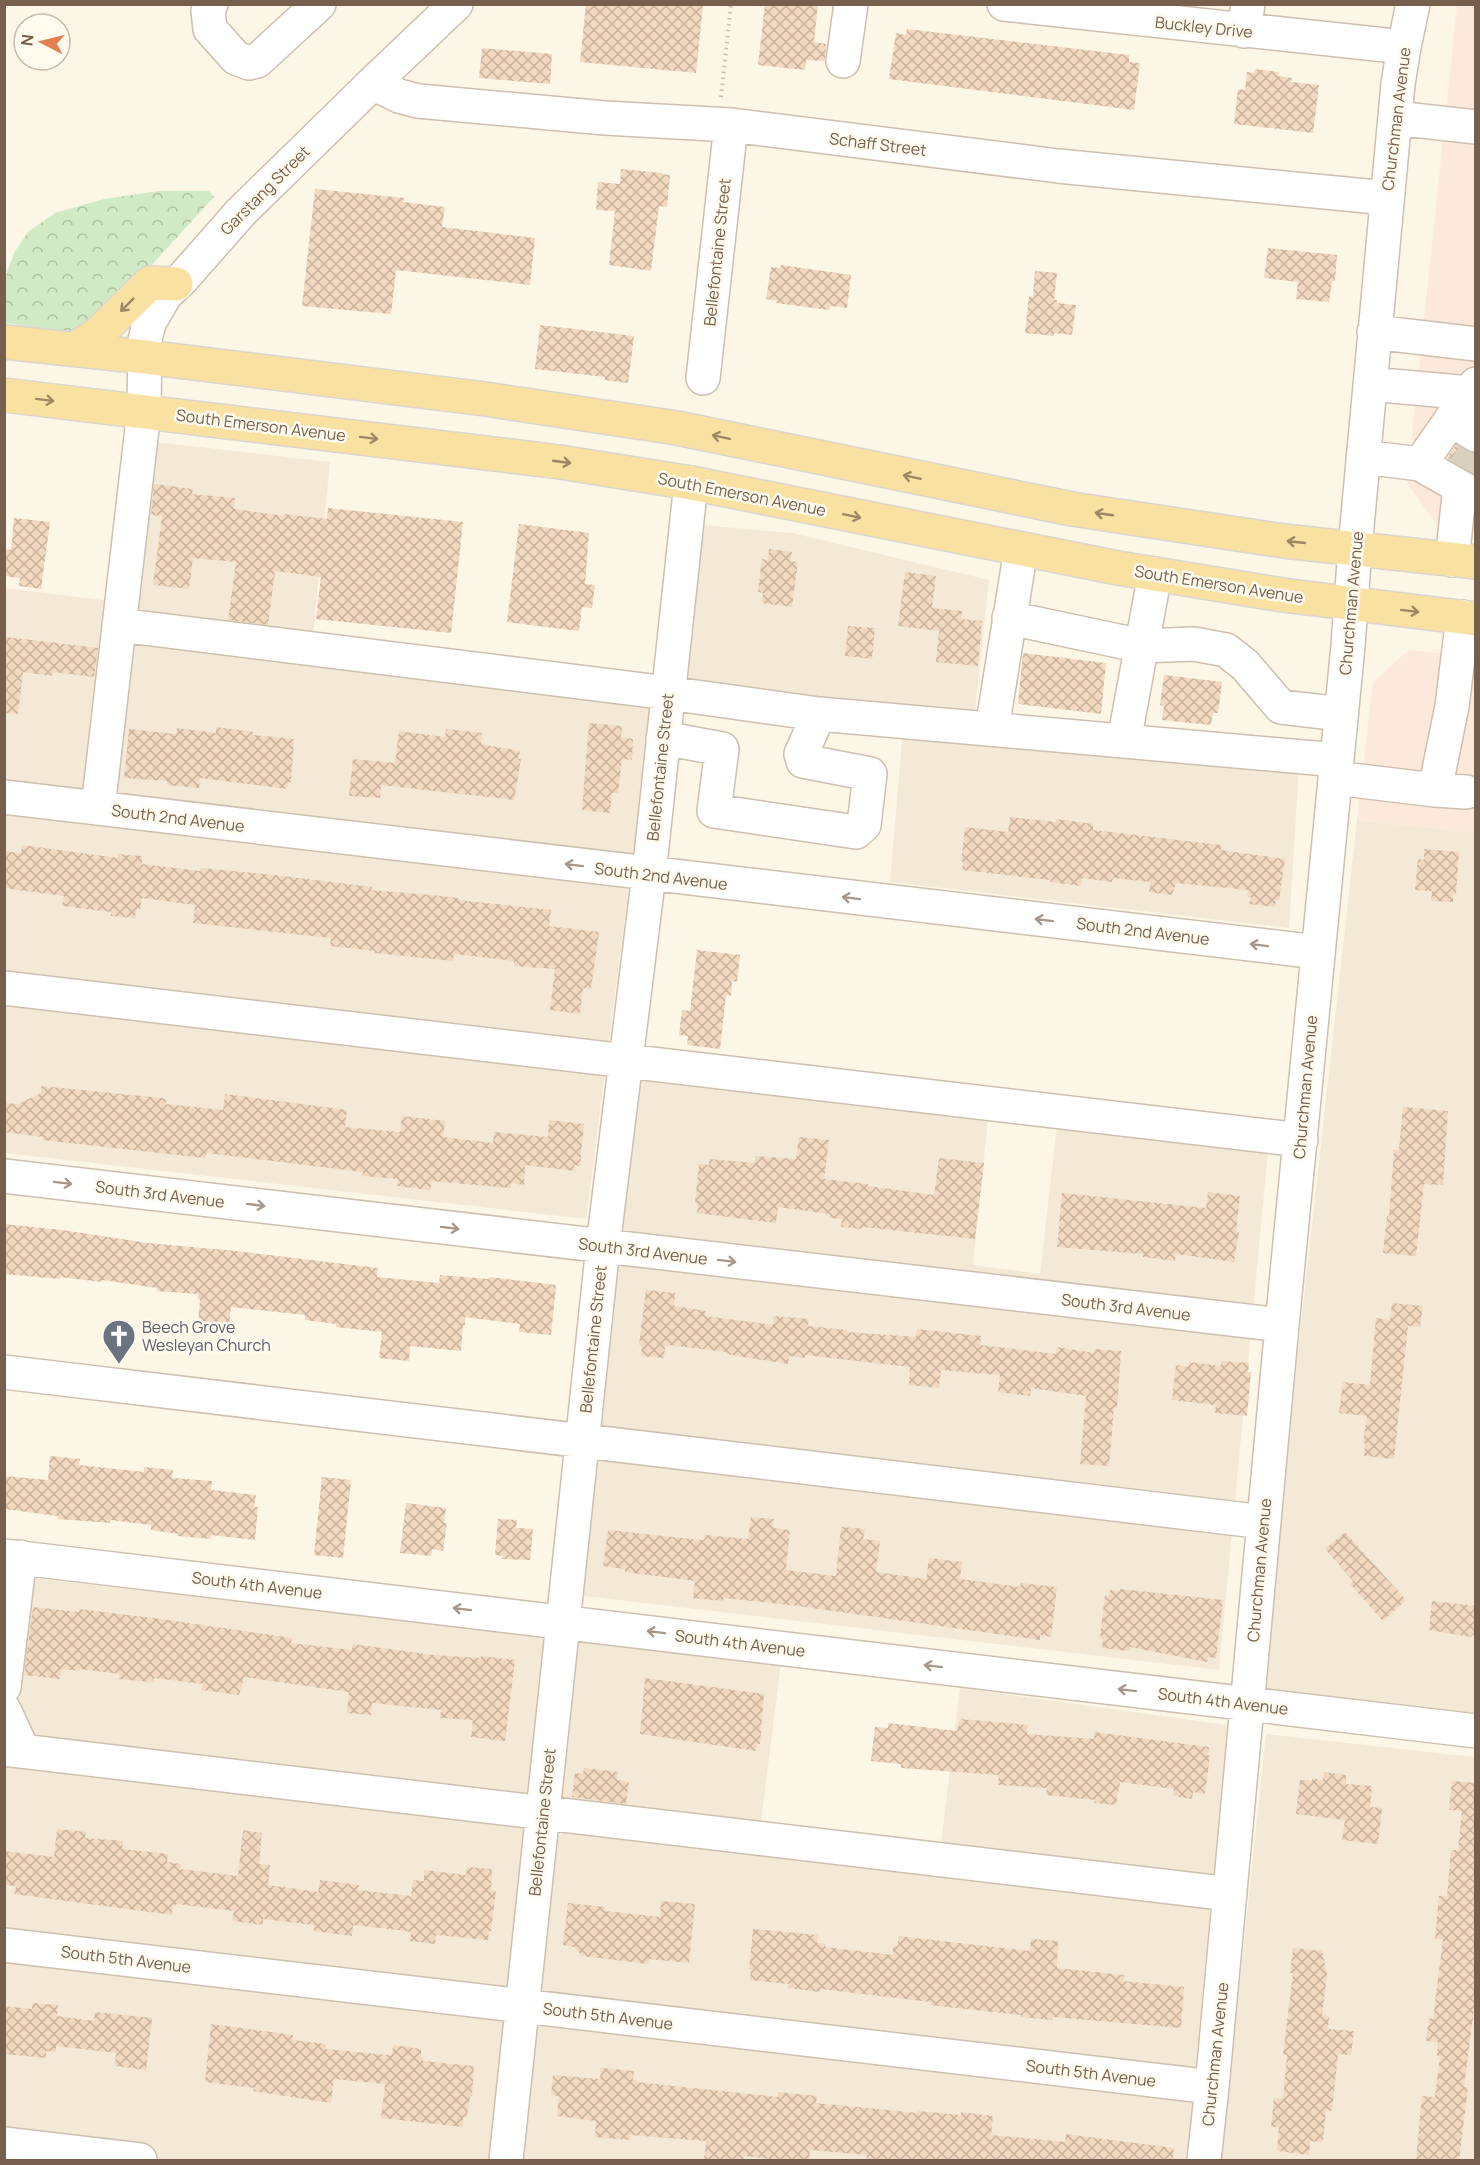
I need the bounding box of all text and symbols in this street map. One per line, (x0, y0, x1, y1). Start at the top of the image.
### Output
street label: Buckley Drive (1154, 11, 1254, 43)
north arrow (12, 12, 72, 72)
text: N (15, 33, 39, 47)
street label: Churchman Avenue (1376, 46, 1416, 192)
street label: Schaff Street (828, 127, 928, 161)
street label: Garstang Street (215, 140, 315, 240)
street label: Bellefontaine Street (698, 177, 736, 327)
one-way arrow (120, 298, 135, 313)
one-way arrow (35, 394, 55, 405)
street label: South Emerson Avenue (175, 404, 347, 446)
one-way arrow (712, 431, 731, 442)
one-way arrow (359, 433, 378, 444)
one-way arrow (552, 457, 572, 468)
street label: South Emerson Avenue (656, 467, 828, 521)
one-way arrow (903, 471, 922, 482)
one-way arrow (1094, 508, 1114, 519)
one-way arrow (841, 511, 861, 522)
street label: Churchman Avenue (1334, 530, 1368, 676)
one-way arrow (1287, 536, 1307, 547)
street label: South Emerson Avenue (1133, 560, 1305, 608)
one-way arrow (1399, 606, 1419, 617)
street label: Bellefontaine Street (641, 692, 679, 842)
street label: South 2nd Avenue (110, 799, 246, 837)
street label: South 2nd Avenue (593, 857, 729, 895)
one-way arrow (564, 860, 584, 871)
one-way arrow (841, 892, 861, 903)
street label: South 2nd Avenue (1075, 912, 1211, 950)
one-way arrow (1035, 914, 1055, 925)
one-way arrow (1250, 939, 1269, 950)
street label: Churchman Avenue (1288, 1014, 1322, 1160)
street label: South 3rd Avenue (94, 1175, 226, 1213)
one-way arrow (52, 1178, 72, 1189)
one-way arrow (246, 1200, 266, 1211)
one-way arrow (440, 1223, 459, 1234)
street label: South 3rd Avenue (577, 1232, 709, 1270)
one-way arrow (717, 1255, 737, 1266)
street label: Bellefontaine Street (574, 1264, 612, 1414)
street label: South 3rd Avenue (1060, 1288, 1192, 1326)
place label: Beech Grove Wesleyan Church (142, 1316, 271, 1356)
church icon: Beech Grove Wesleyan Church (101, 1318, 137, 1365)
street label: Churchman Avenue (1242, 1497, 1276, 1643)
street label: South 4th Avenue (191, 1566, 323, 1604)
one-way arrow (453, 1604, 473, 1615)
street label: South 4th Avenue (674, 1624, 806, 1662)
one-way arrow (647, 1627, 667, 1638)
one-way arrow (924, 1661, 943, 1672)
street label: South 4th Avenue (1157, 1682, 1289, 1720)
one-way arrow (1117, 1684, 1137, 1695)
street label: Bellefontaine Street (523, 1747, 561, 1897)
street label: South 5th Avenue (60, 1940, 192, 1978)
street label: Churchman Avenue (1197, 1981, 1233, 2127)
street label: South 5th Avenue (542, 1997, 674, 2035)
street label: South 5th Avenue (1025, 2054, 1157, 2092)

